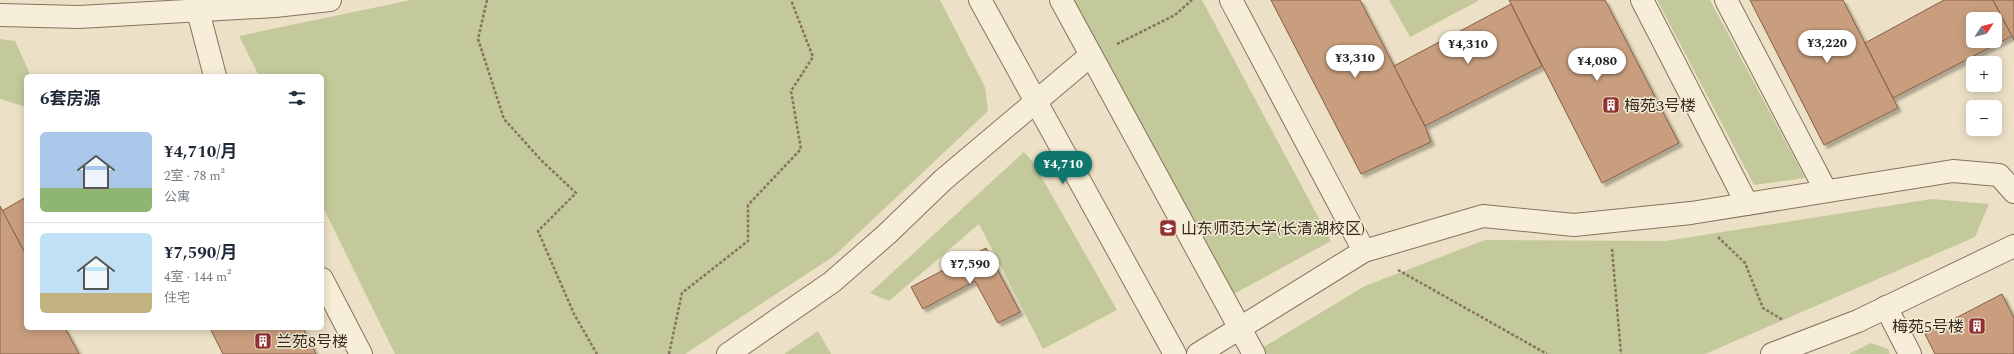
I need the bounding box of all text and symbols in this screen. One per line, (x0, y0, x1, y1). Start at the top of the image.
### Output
north arrow (1966, 12, 2002, 48)
map controls (1966, 12, 2002, 136)
pin: ¥3,220 (1794, 30, 1860, 64)
pin: ¥4,310 (1435, 31, 1501, 65)
text: ¥3,220 (1807, 33, 1847, 53)
text: ¥4,310 (1448, 34, 1488, 54)
pin: ¥3,310 (1322, 45, 1388, 79)
text: ¥3,310 (1335, 48, 1375, 68)
pin: ¥4,080 (1564, 48, 1630, 82)
text: ¥4,080 (1577, 51, 1617, 71)
button: + (1966, 56, 2002, 92)
text: 6套房源 (40, 86, 101, 112)
icon: filters (286, 87, 308, 109)
place label: 梅苑3号楼 (1624, 94, 1696, 118)
building icon: 梅苑3号楼 (1601, 95, 1621, 115)
button: − (1966, 100, 2002, 136)
text: ¥4,710/月 (164, 139, 238, 165)
icon: home (72, 148, 120, 196)
pin: ¥4,710 (1030, 151, 1096, 185)
text: ¥4,710 (1043, 154, 1083, 174)
text: 2室 · 78 m² (164, 166, 225, 186)
text: 公寓 (164, 187, 190, 207)
place label: 山东师范大学(长清湖校区) (1181, 217, 1365, 241)
school or university icon: 山东师范大学(长清湖校区) (1158, 218, 1178, 238)
text: ¥7,590/月 (164, 240, 238, 266)
icon: home (72, 249, 120, 297)
pin: ¥7,590 (937, 251, 1003, 285)
text: ¥7,590 (950, 254, 990, 274)
text: 4室 · 144 m² (164, 267, 231, 287)
text: 住宅 (164, 288, 190, 308)
place label: 梅苑5号楼 (1892, 315, 1964, 339)
building icon: 梅苑5号楼 (1967, 316, 1987, 336)
place label: 兰苑8号楼 (276, 330, 348, 354)
building icon: 兰苑8号楼 (253, 331, 273, 351)

